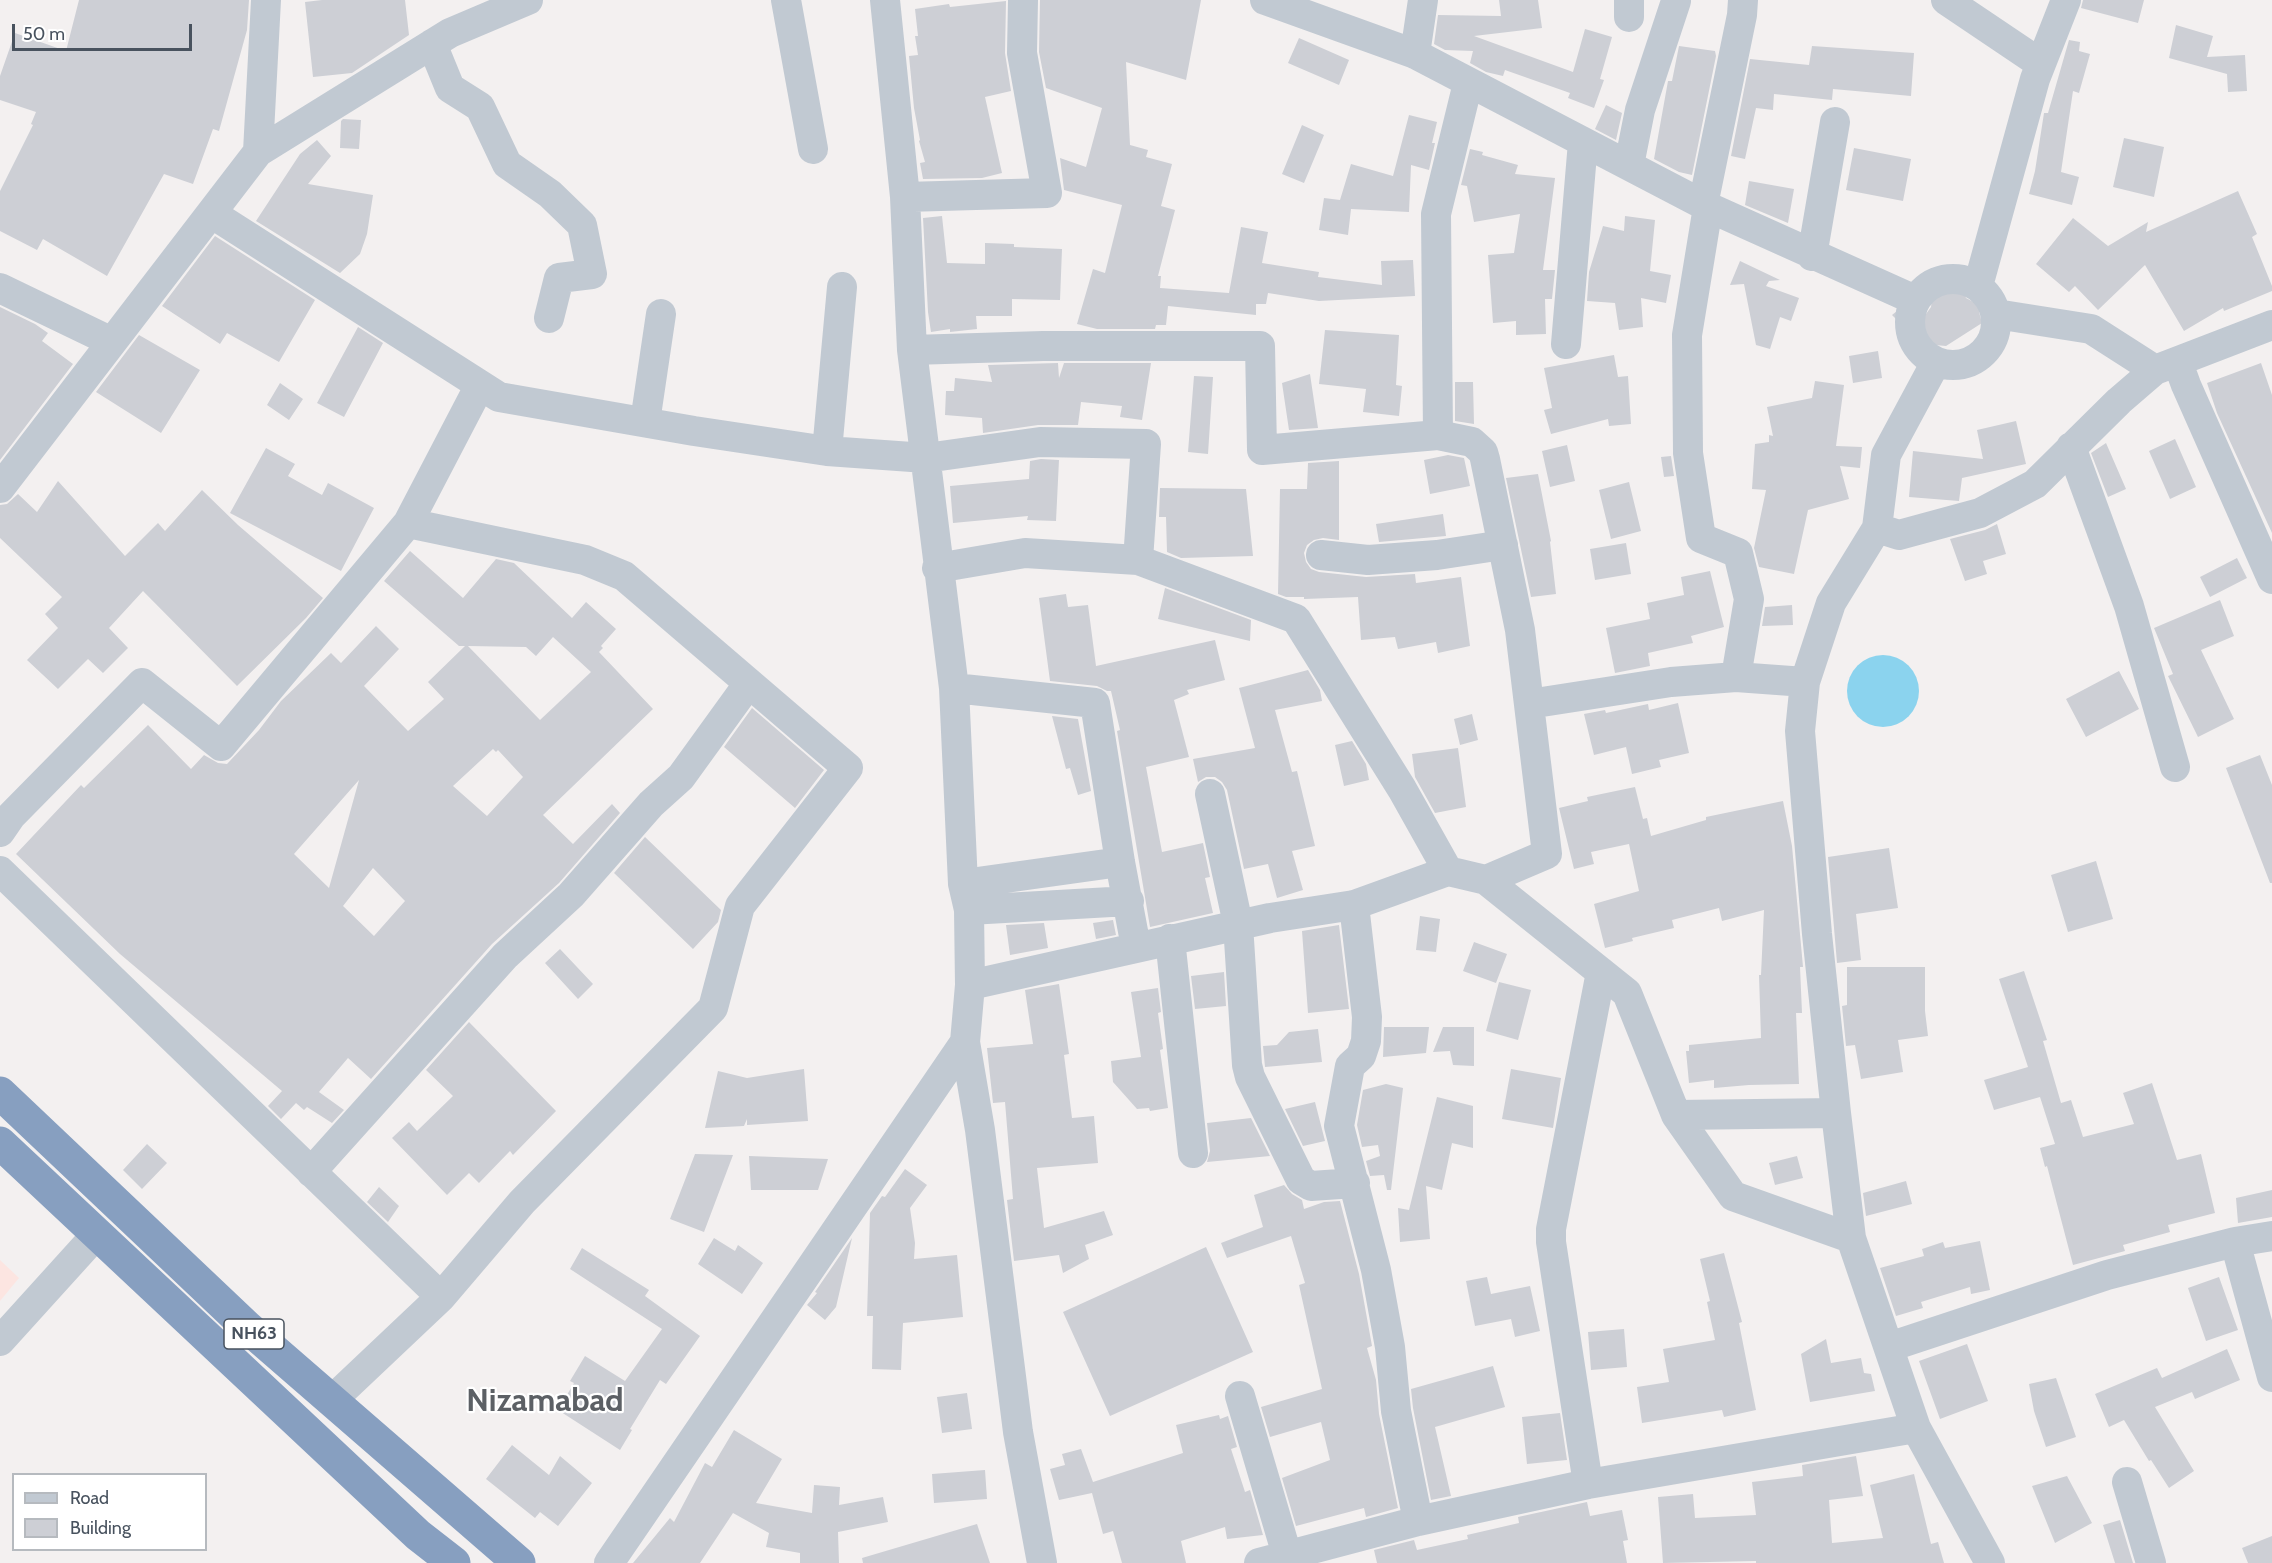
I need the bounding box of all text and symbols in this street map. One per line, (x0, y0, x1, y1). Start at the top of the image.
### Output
scale bar (15, 12, 195, 50)
text: 50 m (23, 23, 65, 45)
road number: NH63 (224, 1319, 284, 1349)
district label: Nizamabad (466, 1383, 624, 1421)
legend (12, 1473, 207, 1551)
text: Road (70, 1487, 109, 1509)
text: Building (70, 1517, 131, 1539)

